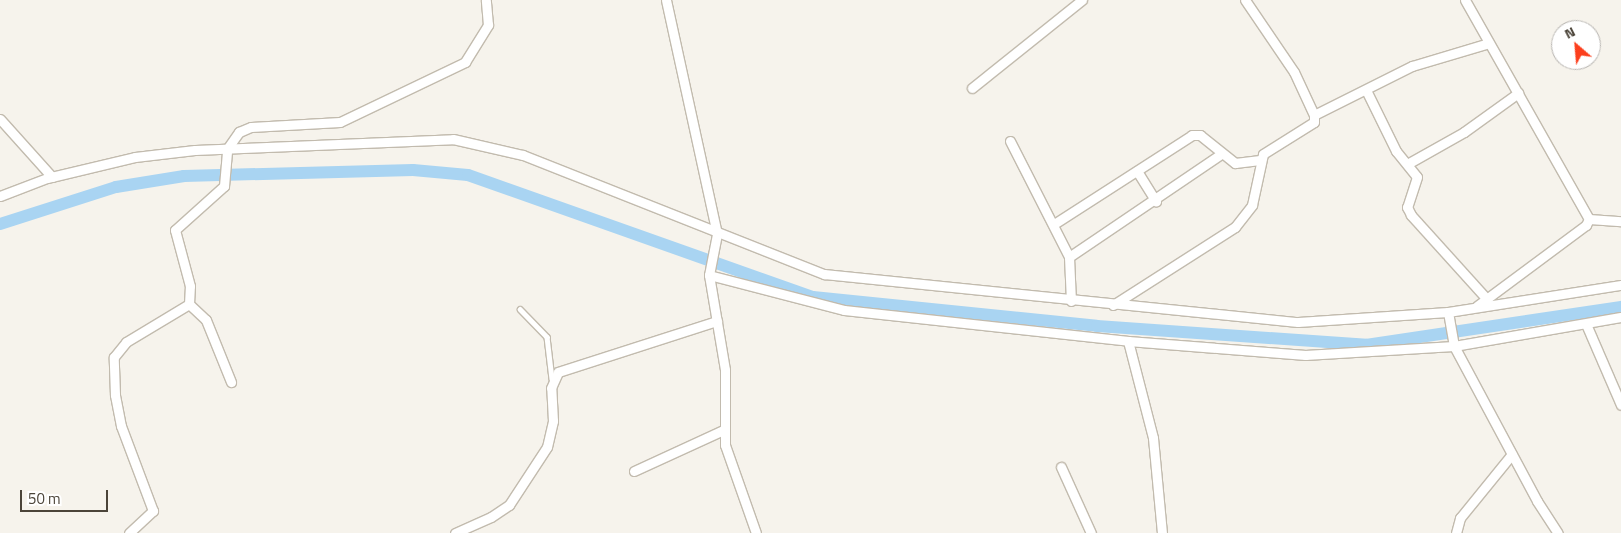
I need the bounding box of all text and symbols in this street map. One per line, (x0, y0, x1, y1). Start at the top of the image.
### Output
north arrow (1551, 20, 1601, 70)
text: N (1560, 21, 1578, 44)
scale bar (22, 480, 110, 512)
text: 50 m (28, 487, 61, 510)

